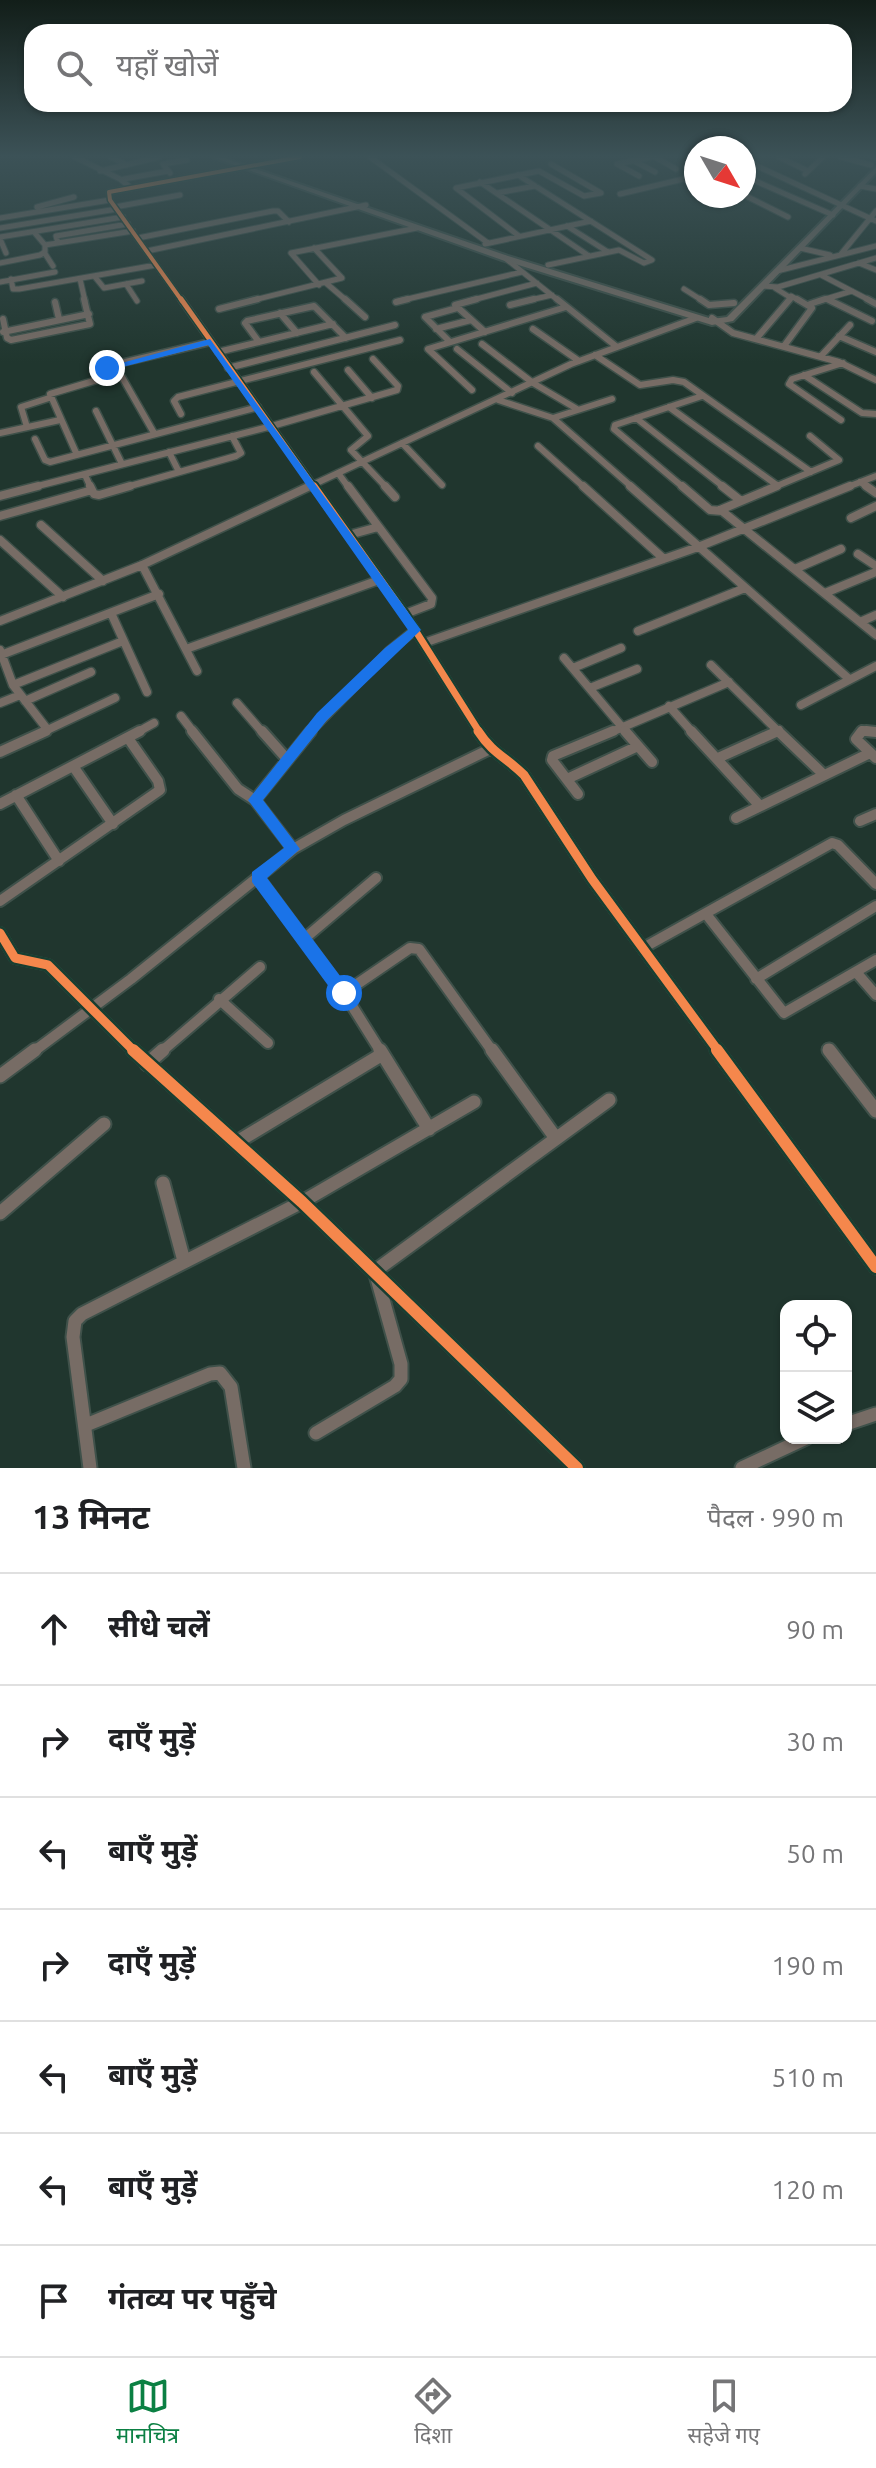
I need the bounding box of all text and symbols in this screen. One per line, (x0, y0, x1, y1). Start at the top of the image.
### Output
search box (24, 24, 852, 112)
icon: search (52, 46, 96, 90)
text: यहाँ खोजें (116, 48, 219, 82)
north arrow (684, 136, 756, 208)
route end (89, 350, 125, 386)
route start (326, 975, 362, 1011)
map controls (780, 1300, 852, 1444)
button: locate (780, 1300, 852, 1372)
button: layers (780, 1372, 852, 1444)
text: 13 मिनट (32, 1497, 150, 1535)
text: पैदल · 990 m (707, 1503, 844, 1532)
icon: ahead (32, 1607, 76, 1651)
text: सीधे चलें (108, 1609, 210, 1643)
text: 90 m (786, 1615, 844, 1644)
icon: right (32, 1719, 76, 1763)
text: दाएँ मुड़ें (108, 1721, 196, 1755)
text: 30 m (786, 1727, 844, 1756)
icon: left (32, 1831, 76, 1875)
text: बाएँ मुड़ें (108, 1833, 197, 1867)
text: 50 m (786, 1839, 844, 1868)
icon: right (32, 1943, 76, 1987)
text: दाएँ मुड़ें (108, 1945, 196, 1979)
text: 190 m (772, 1951, 844, 1980)
icon: left (32, 2055, 76, 2099)
text: बाएँ मुड़ें (108, 2057, 197, 2091)
text: 510 m (772, 2063, 844, 2092)
icon: left (32, 2167, 76, 2211)
text: बाएँ मुड़ें (108, 2169, 197, 2203)
text: 120 m (772, 2175, 844, 2204)
icon: arrive (32, 2279, 76, 2323)
text: गंतव्य पर पहुँचे (108, 2281, 276, 2315)
tab: मानचित्र (116, 2374, 179, 2452)
tab: दिशा (411, 2374, 455, 2452)
tab: सहेजे गए (687, 2374, 760, 2452)

